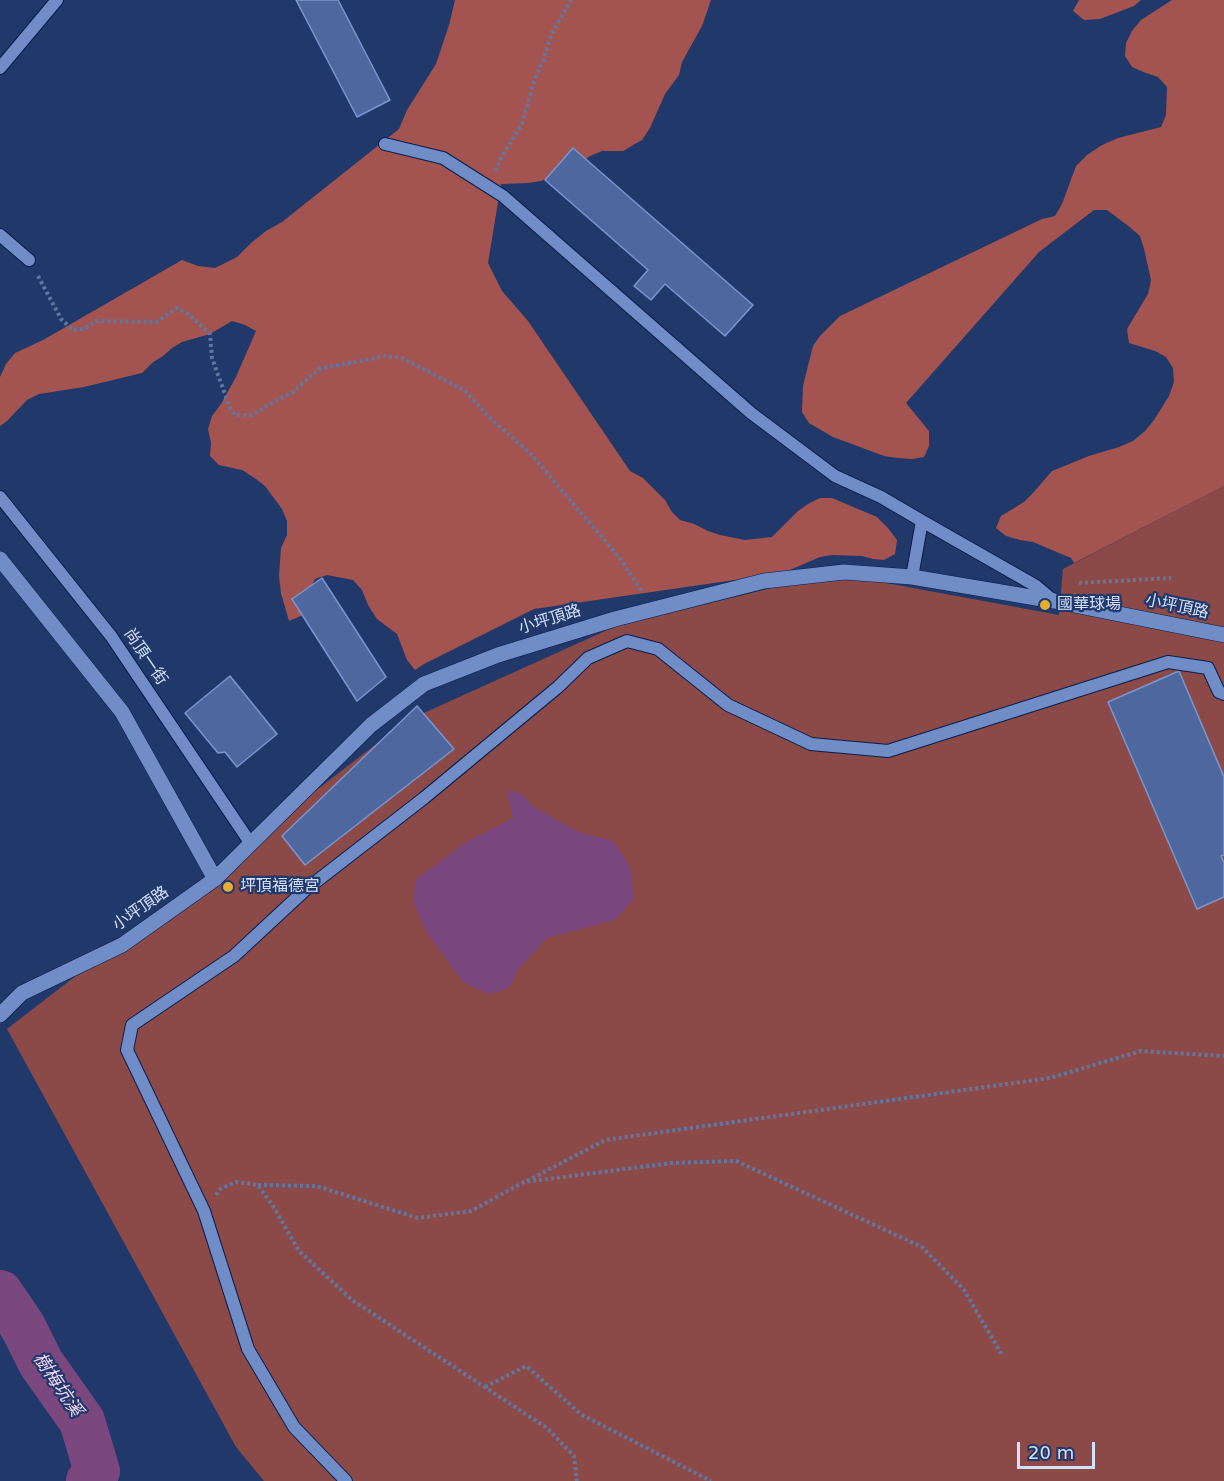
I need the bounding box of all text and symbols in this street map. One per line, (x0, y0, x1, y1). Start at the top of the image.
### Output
street label: 小坪頂路 (1144, 591, 1210, 623)
place label: 國華球場 (1057, 595, 1121, 615)
marker: 國華球場 (1038, 598, 1052, 612)
street label: 小坪頂路 (517, 601, 583, 639)
street label: 尚頂一街 (119, 625, 171, 689)
place label: 坪頂福德宮 (240, 877, 320, 897)
marker: 坪頂福德宮 (221, 880, 235, 894)
street label: 小坪頂路 (109, 883, 173, 935)
water label: 樹梅坑溪 (28, 1349, 86, 1421)
scale bar (1020, 1430, 1098, 1468)
text: 20 m (1028, 1442, 1074, 1463)

